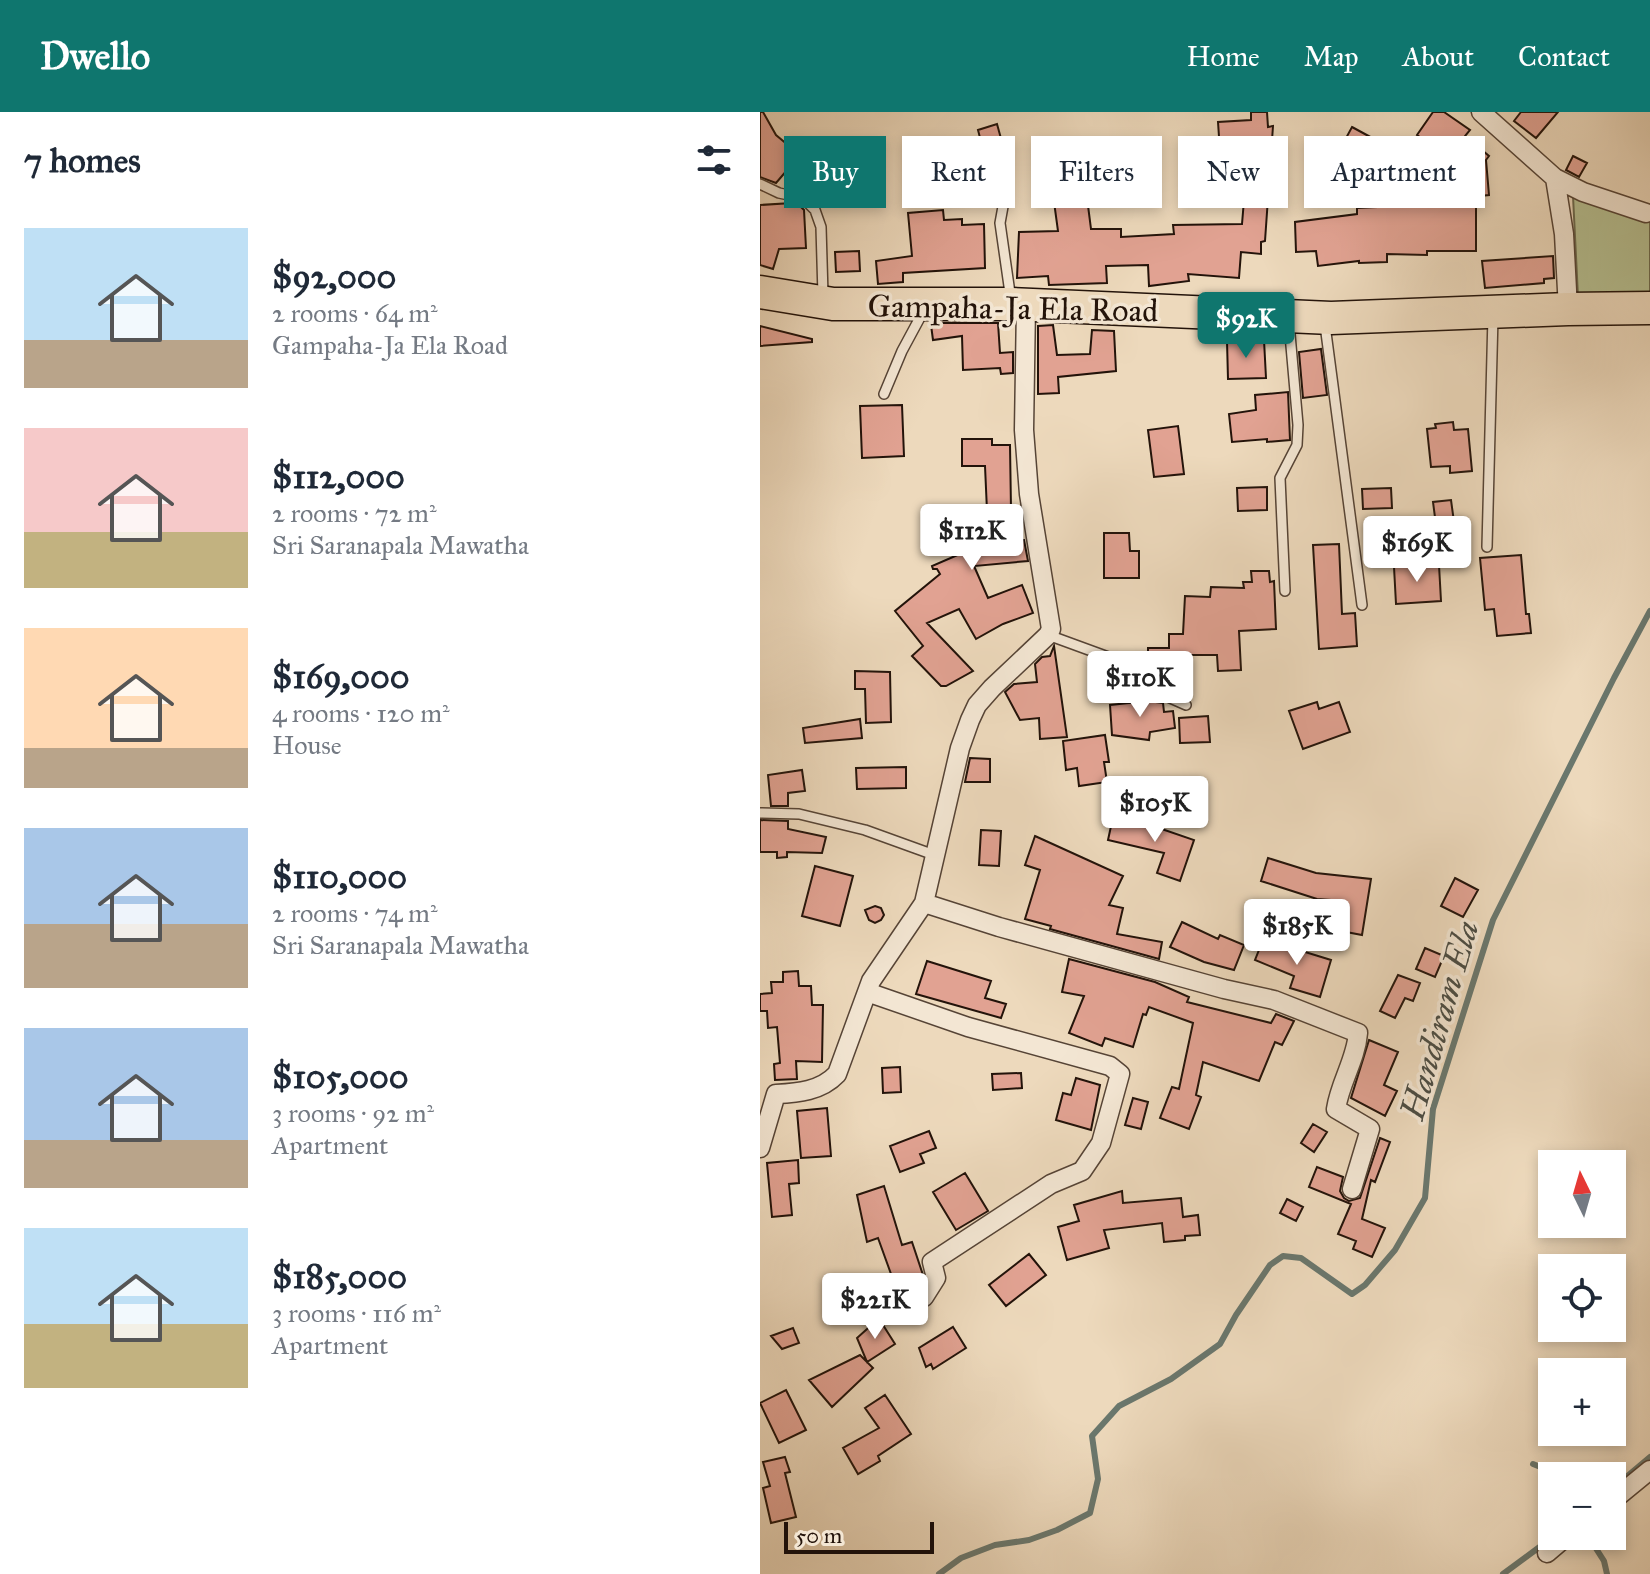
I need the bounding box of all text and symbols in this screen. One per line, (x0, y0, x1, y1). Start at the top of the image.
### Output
text: Dwello (40, 33, 150, 79)
text: Home (1187, 39, 1260, 74)
text: Map (1304, 39, 1358, 74)
text: About (1402, 39, 1474, 74)
text: Contact (1518, 39, 1610, 74)
chip: Buy (784, 136, 886, 208)
chip: Rent (902, 136, 1015, 208)
chip: Filters (1031, 136, 1162, 208)
chip: New (1178, 136, 1288, 208)
chip: Apartment (1304, 136, 1485, 208)
icon: filters (692, 138, 736, 182)
text: 7 homes (24, 140, 141, 181)
text: $92,000 (272, 256, 396, 297)
icon: home (88, 260, 184, 356)
street label: Gampaha-Ja Ela Road (867, 286, 1159, 331)
pin: $92K (1199, 292, 1293, 360)
text: 2 rooms · 64 m² (272, 297, 438, 329)
text: $92K (1216, 302, 1276, 334)
text: Gampaha-Ja Ela Road (272, 329, 508, 361)
text: $112,000 (272, 456, 405, 497)
icon: home (88, 460, 184, 556)
text: 2 rooms · 72 m² (272, 497, 436, 529)
pin: $112K (916, 504, 1028, 572)
text: $112K (938, 514, 1006, 546)
pin: $169K (1361, 516, 1473, 584)
text: $169K (1381, 526, 1453, 558)
text: Sri Saranapala Mawatha (272, 529, 529, 561)
pin: $110K (1084, 651, 1196, 719)
text: $169,000 (272, 656, 410, 697)
icon: home (88, 660, 184, 756)
text: $110K (1105, 661, 1175, 693)
text: 4 rooms · 120 m² (272, 697, 450, 729)
text: House (272, 729, 342, 761)
pin: $105K (1099, 776, 1211, 844)
text: $105K (1119, 786, 1191, 818)
text: $110,000 (272, 856, 407, 897)
icon: home (88, 860, 184, 956)
text: 2 rooms · 74 m² (272, 897, 438, 929)
pin: $185K (1241, 899, 1353, 967)
text: $185K (1262, 909, 1332, 941)
water label: Handiram Ela (1391, 916, 1487, 1125)
text: Sri Saranapala Mawatha (272, 929, 529, 961)
text: $105,000 (272, 1056, 409, 1097)
icon: home (88, 1060, 184, 1156)
text: 3 rooms · 92 m² (272, 1097, 434, 1129)
text: Apartment (272, 1129, 388, 1161)
north arrow (1538, 1150, 1626, 1238)
map controls (1538, 1150, 1626, 1550)
button: locate (1538, 1254, 1626, 1342)
text: $185,000 (272, 1256, 407, 1297)
icon: home (88, 1260, 184, 1356)
pin: $221K (819, 1273, 931, 1341)
text: $221K (840, 1283, 910, 1315)
text: 3 rooms · 116 m² (272, 1297, 441, 1329)
text: Apartment (272, 1329, 388, 1361)
button: + (1538, 1358, 1626, 1446)
button: − (1538, 1462, 1626, 1550)
scale bar (784, 1518, 934, 1554)
text: 50 m (796, 1522, 842, 1549)

